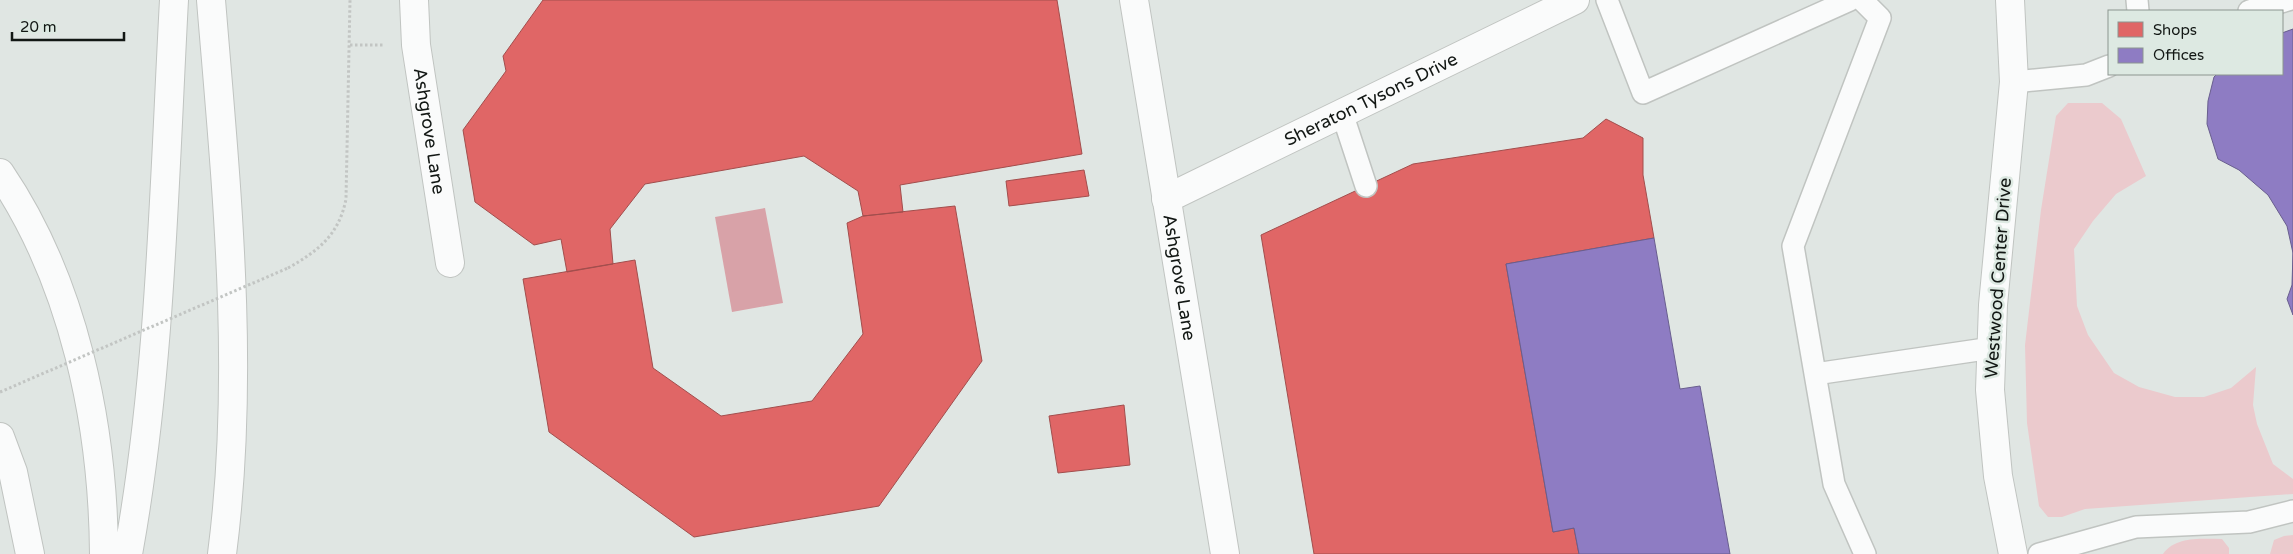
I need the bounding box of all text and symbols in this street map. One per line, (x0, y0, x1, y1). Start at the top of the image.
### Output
scale bar (12, 10, 125, 42)
legend (2108, 10, 2283, 75)
text: 20 m (20, 18, 57, 36)
text: Shops (2153, 21, 2197, 39)
text: Offices (2153, 46, 2204, 64)
street label: Sheraton Tysons Drive (1281, 48, 1461, 151)
street label: Ashgrove Lane (409, 66, 450, 196)
street label: Westwood Center Drive (1980, 177, 2016, 379)
street label: Ashgrove Lane (1158, 212, 1201, 342)

